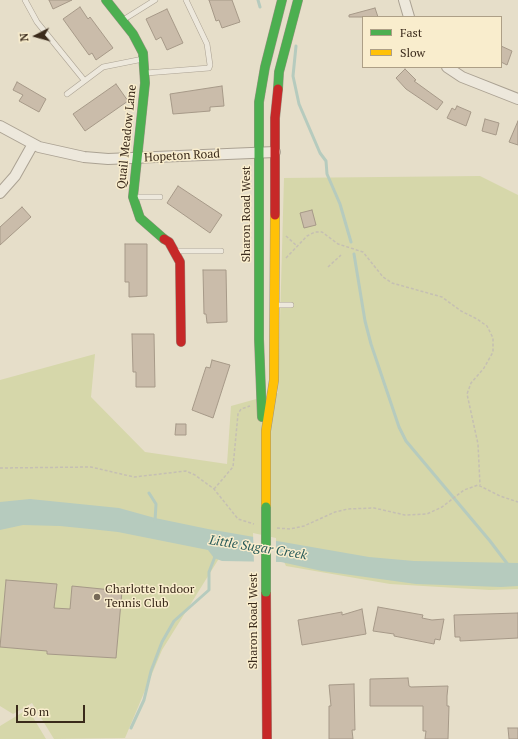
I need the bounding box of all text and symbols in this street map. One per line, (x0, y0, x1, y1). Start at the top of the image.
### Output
north arrow (16, 16, 56, 56)
legend (362, 16, 502, 68)
text: Fast (400, 25, 422, 40)
text: N (17, 32, 31, 42)
text: Slow (400, 45, 425, 60)
street label: Quail Meadow Lane (114, 84, 140, 190)
street label: Hopeton Road (144, 147, 220, 165)
street label: Sharon Road West (240, 166, 254, 262)
water label: Little Sugar Creek (208, 533, 308, 563)
street label: Sharon Road West (247, 573, 261, 669)
place label: Charlotte Indoor Tennis Club (105, 583, 194, 611)
marker: Charlotte Indoor Tennis Club (92, 592, 102, 602)
scale bar (18, 697, 87, 723)
text: 50 m (23, 704, 49, 719)

